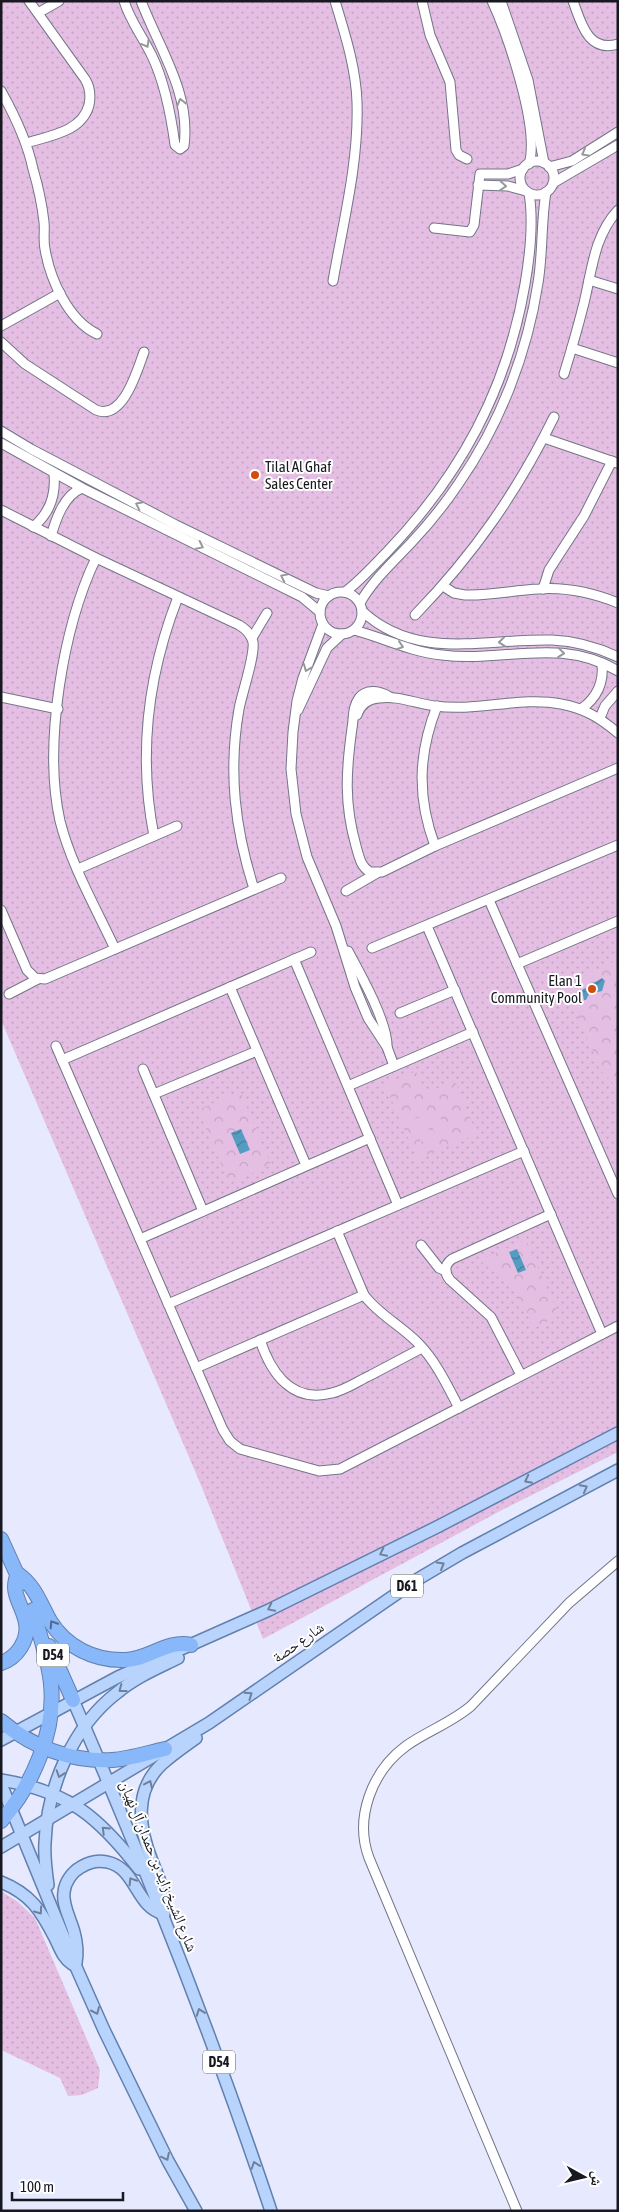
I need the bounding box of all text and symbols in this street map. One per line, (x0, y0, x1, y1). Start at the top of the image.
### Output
one-way arrow (140, 39, 150, 48)
one-way arrow (176, 97, 187, 106)
one-way arrow (582, 147, 591, 157)
one-way arrow (499, 181, 507, 192)
place label: Tilal Al Ghaf Sales Center (265, 458, 333, 492)
marker: Tilal Al Ghaf Sales Center (249, 469, 261, 481)
one-way arrow (135, 501, 144, 511)
one-way arrow (194, 540, 203, 550)
one-way arrow (280, 573, 289, 583)
one-way arrow (497, 636, 505, 647)
one-way arrow (395, 640, 404, 650)
one-way arrow (557, 647, 565, 658)
one-way arrow (303, 663, 313, 671)
place label: Elan 1 Community Pool (491, 972, 582, 1006)
marker: Elan 1 Community Pool (586, 983, 598, 995)
one-way arrow (524, 1474, 533, 1484)
one-way arrow (579, 1484, 588, 1494)
one-way arrow (379, 1547, 388, 1557)
one-way arrow (436, 1562, 445, 1572)
road number: D61 (391, 1574, 423, 1598)
one-way arrow (267, 1602, 276, 1612)
street label: شارع حصة (269, 1618, 328, 1667)
one-way arrow (50, 1620, 59, 1630)
road number: D54 (37, 1644, 69, 1666)
one-way arrow (118, 1683, 128, 1692)
one-way arrow (243, 1692, 252, 1701)
one-way arrow (56, 1770, 66, 1778)
street label: شارع الشيخ زايد بن حمدان آل نهيان (115, 1778, 201, 1955)
one-way arrow (143, 1780, 153, 1789)
one-way arrow (102, 1827, 111, 1836)
one-way arrow (129, 1877, 138, 1886)
one-way arrow (34, 1905, 42, 1914)
one-way arrow (89, 2006, 100, 2015)
one-way arrow (196, 2008, 206, 2017)
road number: D54 (203, 2050, 235, 2074)
one-way arrow (160, 2152, 170, 2161)
north arrow (559, 2152, 609, 2202)
one-way arrow (251, 2161, 261, 2169)
scale bar (12, 2170, 124, 2202)
text: ش (587, 2170, 606, 2187)
text: 100 m (20, 2178, 54, 2195)

